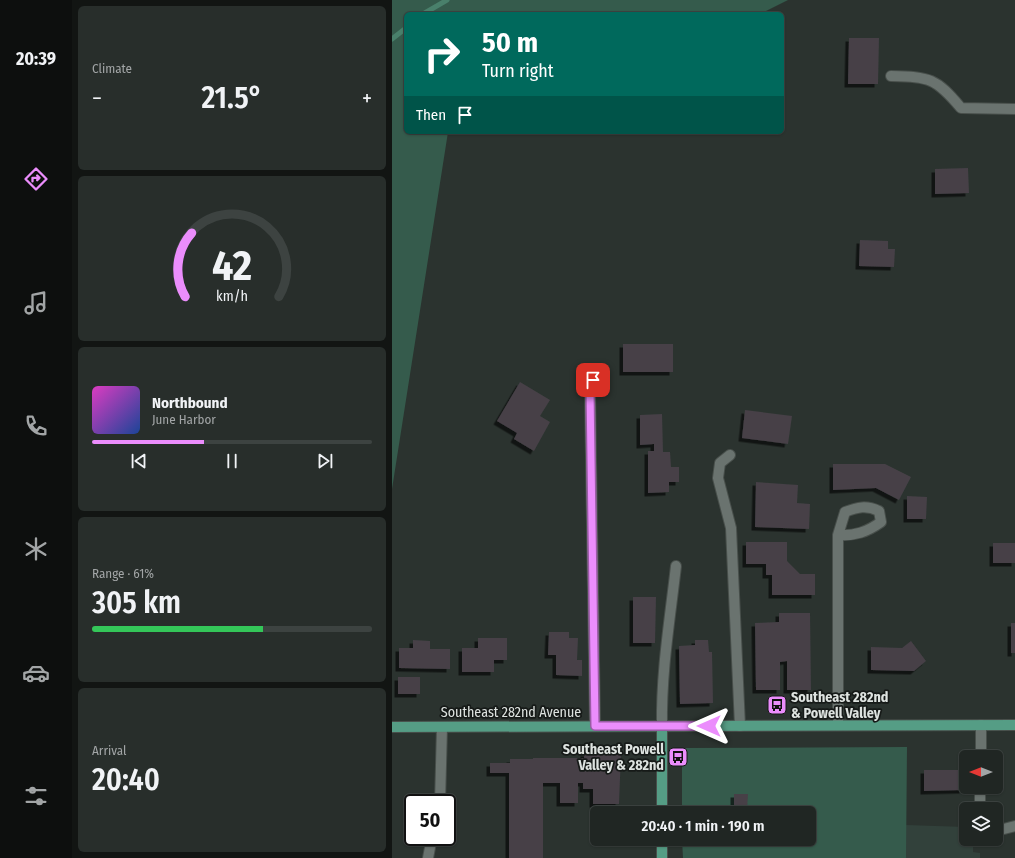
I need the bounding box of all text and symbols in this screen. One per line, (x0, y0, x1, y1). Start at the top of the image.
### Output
text: 50 m (482, 26, 538, 59)
icon: right (416, 28, 468, 80)
text: 20:39 (16, 48, 56, 70)
text: Turn right (482, 60, 554, 82)
text: Climate (92, 61, 132, 76)
text: 21.5° (201, 80, 262, 116)
text: − (92, 85, 102, 112)
text: + (362, 85, 372, 112)
icon: arrive (454, 104, 476, 126)
text: Then (416, 106, 446, 124)
icon: directions (22, 165, 50, 193)
text: 42 (212, 240, 252, 290)
text: km/h (216, 287, 248, 304)
icon: music (22, 289, 50, 317)
pin (576, 363, 610, 397)
icon: arrive (582, 369, 604, 391)
text: Northbound (152, 394, 228, 412)
icon: phone (22, 412, 50, 440)
text: June Harbor (152, 412, 216, 427)
icon: previous (128, 450, 150, 472)
icon: pause (221, 450, 243, 472)
icon: next (314, 450, 336, 472)
icon: climate (22, 535, 50, 563)
text: Range · 61% (92, 566, 154, 581)
text: 305 km (92, 585, 181, 621)
icon: car (22, 659, 50, 687)
place label: Southeast 282nd & Powell Valley (791, 689, 888, 722)
bus stop icon: Southeast 282nd & Powell Valley (766, 694, 788, 716)
street label: Southeast 282nd Avenue (441, 704, 581, 721)
position arrow (688, 705, 730, 747)
place label: Southeast Powell Valley & 282nd (563, 741, 664, 774)
text: Arrival (92, 743, 126, 758)
bus stop icon: Southeast Powell Valley & 282nd (667, 746, 689, 768)
north arrow (959, 750, 1003, 794)
map controls (959, 750, 1003, 846)
text: 20:40 (92, 762, 160, 798)
icon: filters (22, 782, 50, 810)
speed limit sign: 50 (404, 794, 456, 846)
button: layers (959, 802, 1003, 846)
text: 20:40 · 1 min · 190 m (641, 817, 765, 835)

